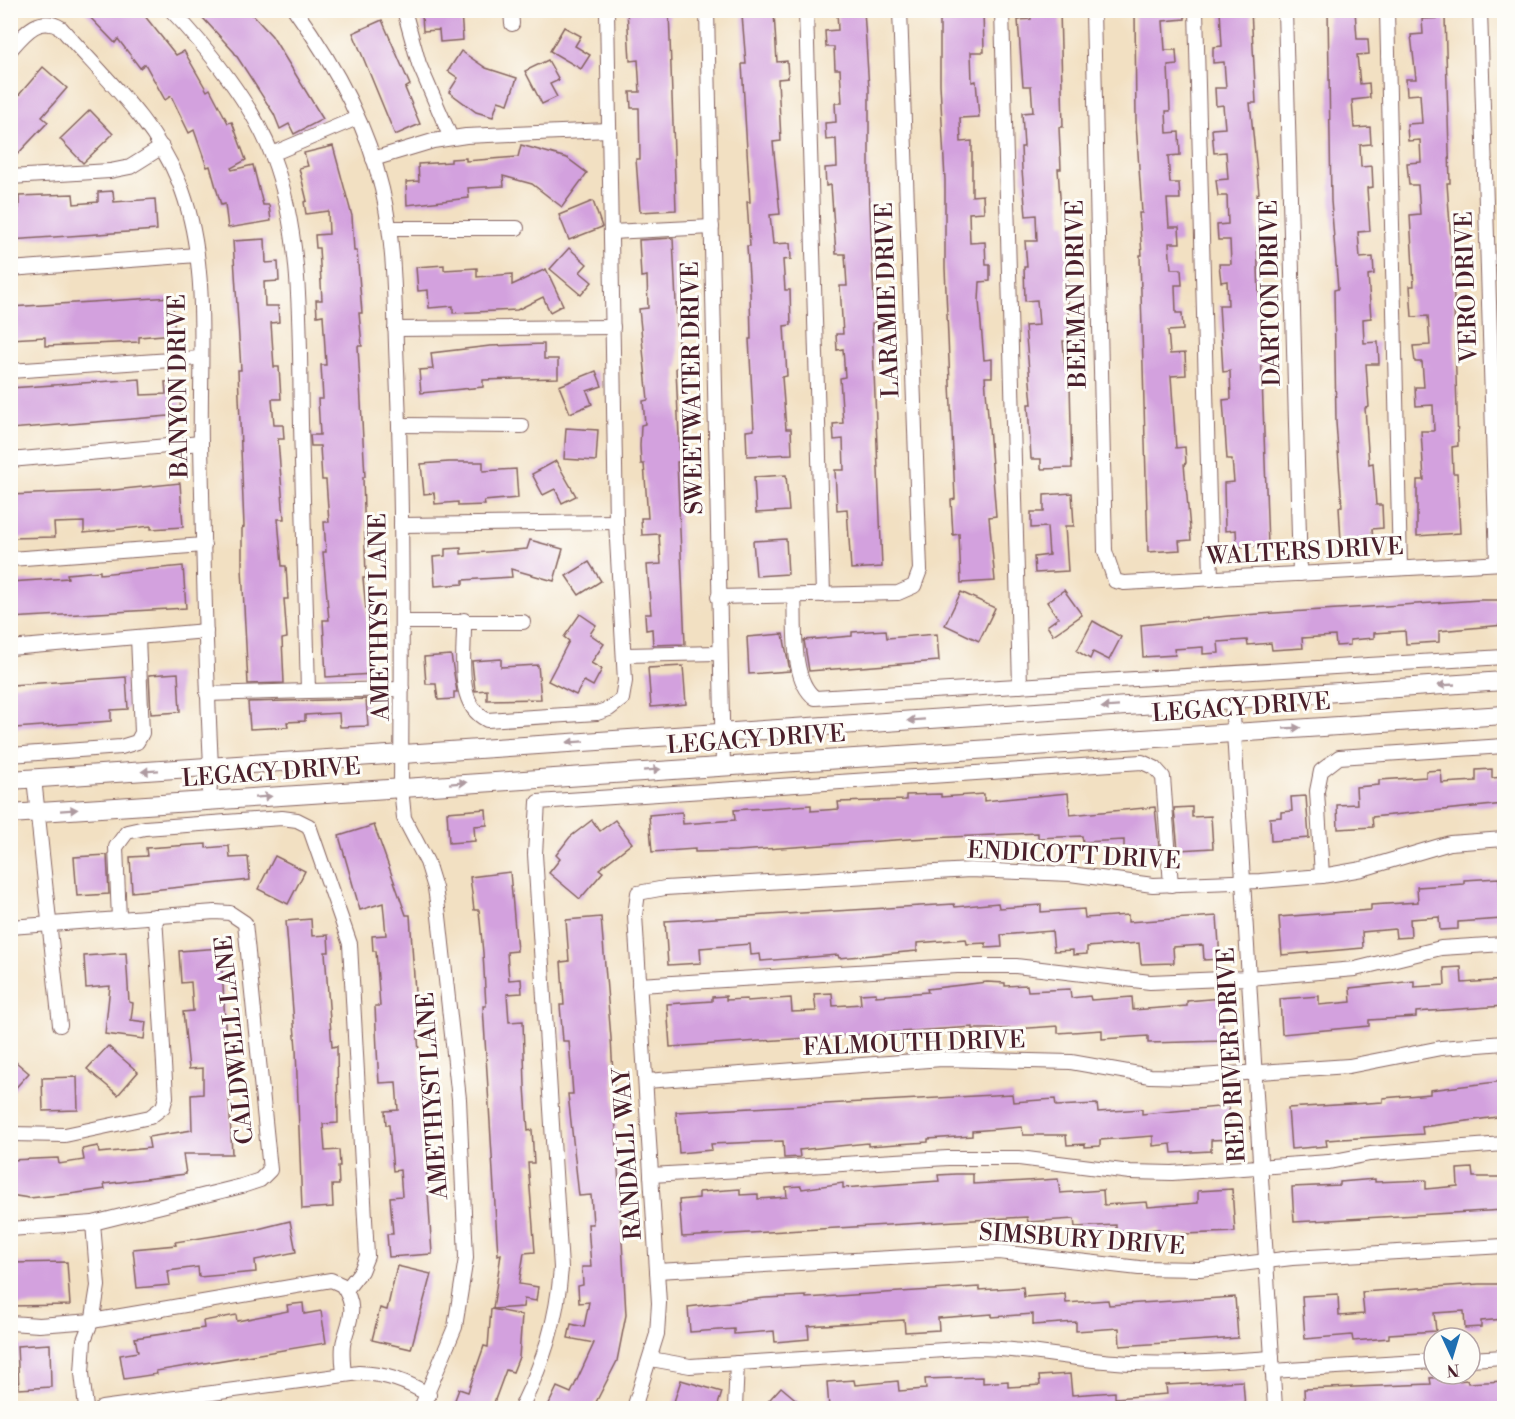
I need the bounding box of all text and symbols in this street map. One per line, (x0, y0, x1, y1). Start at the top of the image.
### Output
street label: BEEMAN DRIVE (1060, 199, 1094, 390)
street label: DARTON DRIVE (1254, 199, 1288, 387)
street label: LARAMIE DRIVE (870, 202, 906, 398)
street label: VERO DRIVE (1449, 211, 1485, 364)
street label: SWEETWATER DRIVE (676, 261, 710, 515)
street label: BANYON DRIVE (162, 294, 196, 479)
street label: AMETHYST LANE (363, 513, 397, 722)
street label: WALTERS DRIVE (1205, 532, 1404, 572)
one-way arrow (1437, 680, 1456, 689)
street label: LEGACY DRIVE (1151, 687, 1332, 729)
one-way arrow (1101, 702, 1120, 712)
one-way arrow (906, 715, 925, 724)
street label: LEGACY DRIVE (666, 719, 847, 761)
one-way arrow (1283, 723, 1302, 732)
one-way arrow (565, 738, 584, 747)
street label: LEGACY DRIVE (181, 752, 362, 794)
one-way arrow (643, 765, 662, 775)
one-way arrow (140, 766, 159, 775)
one-way arrow (448, 779, 467, 788)
one-way arrow (254, 792, 273, 801)
one-way arrow (59, 805, 78, 815)
street label: ENDICOTT DRIVE (966, 835, 1182, 877)
street label: CALDWELL LANE (209, 934, 261, 1146)
street label: RED RIVER DRIVE (1211, 946, 1253, 1163)
street label: AMETHYST LANE (411, 991, 455, 1202)
street label: FALMOUTH DRIVE (802, 1025, 1026, 1063)
street label: RANDALL WAY (607, 1066, 649, 1241)
street label: SIMSBURY DRIVE (978, 1218, 1186, 1262)
north arrow (1422, 1326, 1482, 1386)
text: N (1446, 1360, 1460, 1380)

